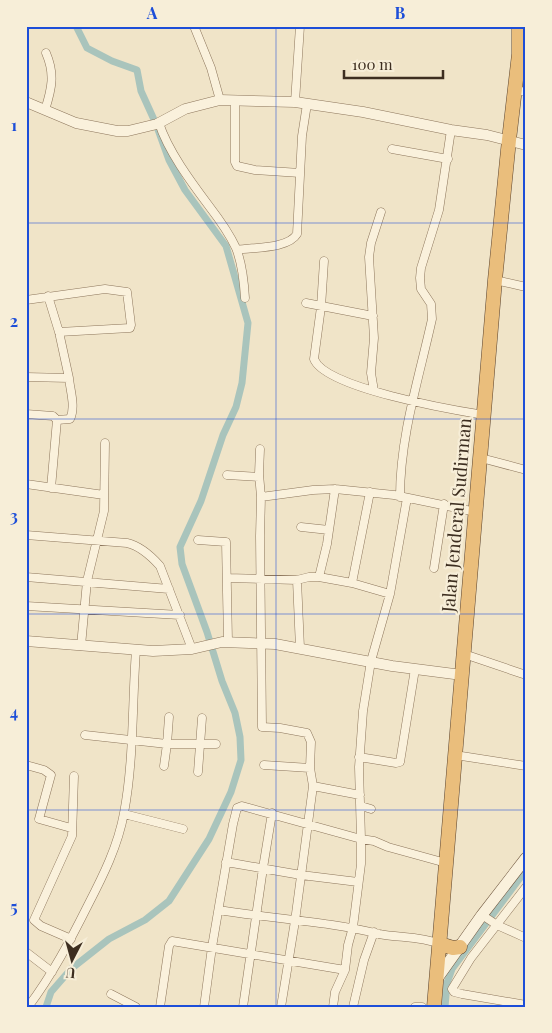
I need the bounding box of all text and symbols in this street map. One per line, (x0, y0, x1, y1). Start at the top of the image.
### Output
text: A (146, 2, 158, 23)
text: B (395, 2, 406, 23)
scale bar (344, 48, 443, 80)
text: 100 m (352, 54, 393, 74)
text: 1 (11, 114, 17, 135)
text: 2 (10, 310, 18, 331)
street label: Jalan Jenderal Sudirman (435, 417, 476, 614)
text: 3 (10, 505, 18, 526)
text: 4 (10, 701, 18, 722)
text: 5 (10, 896, 18, 917)
north arrow (48, 936, 98, 986)
text: U (64, 963, 76, 983)

